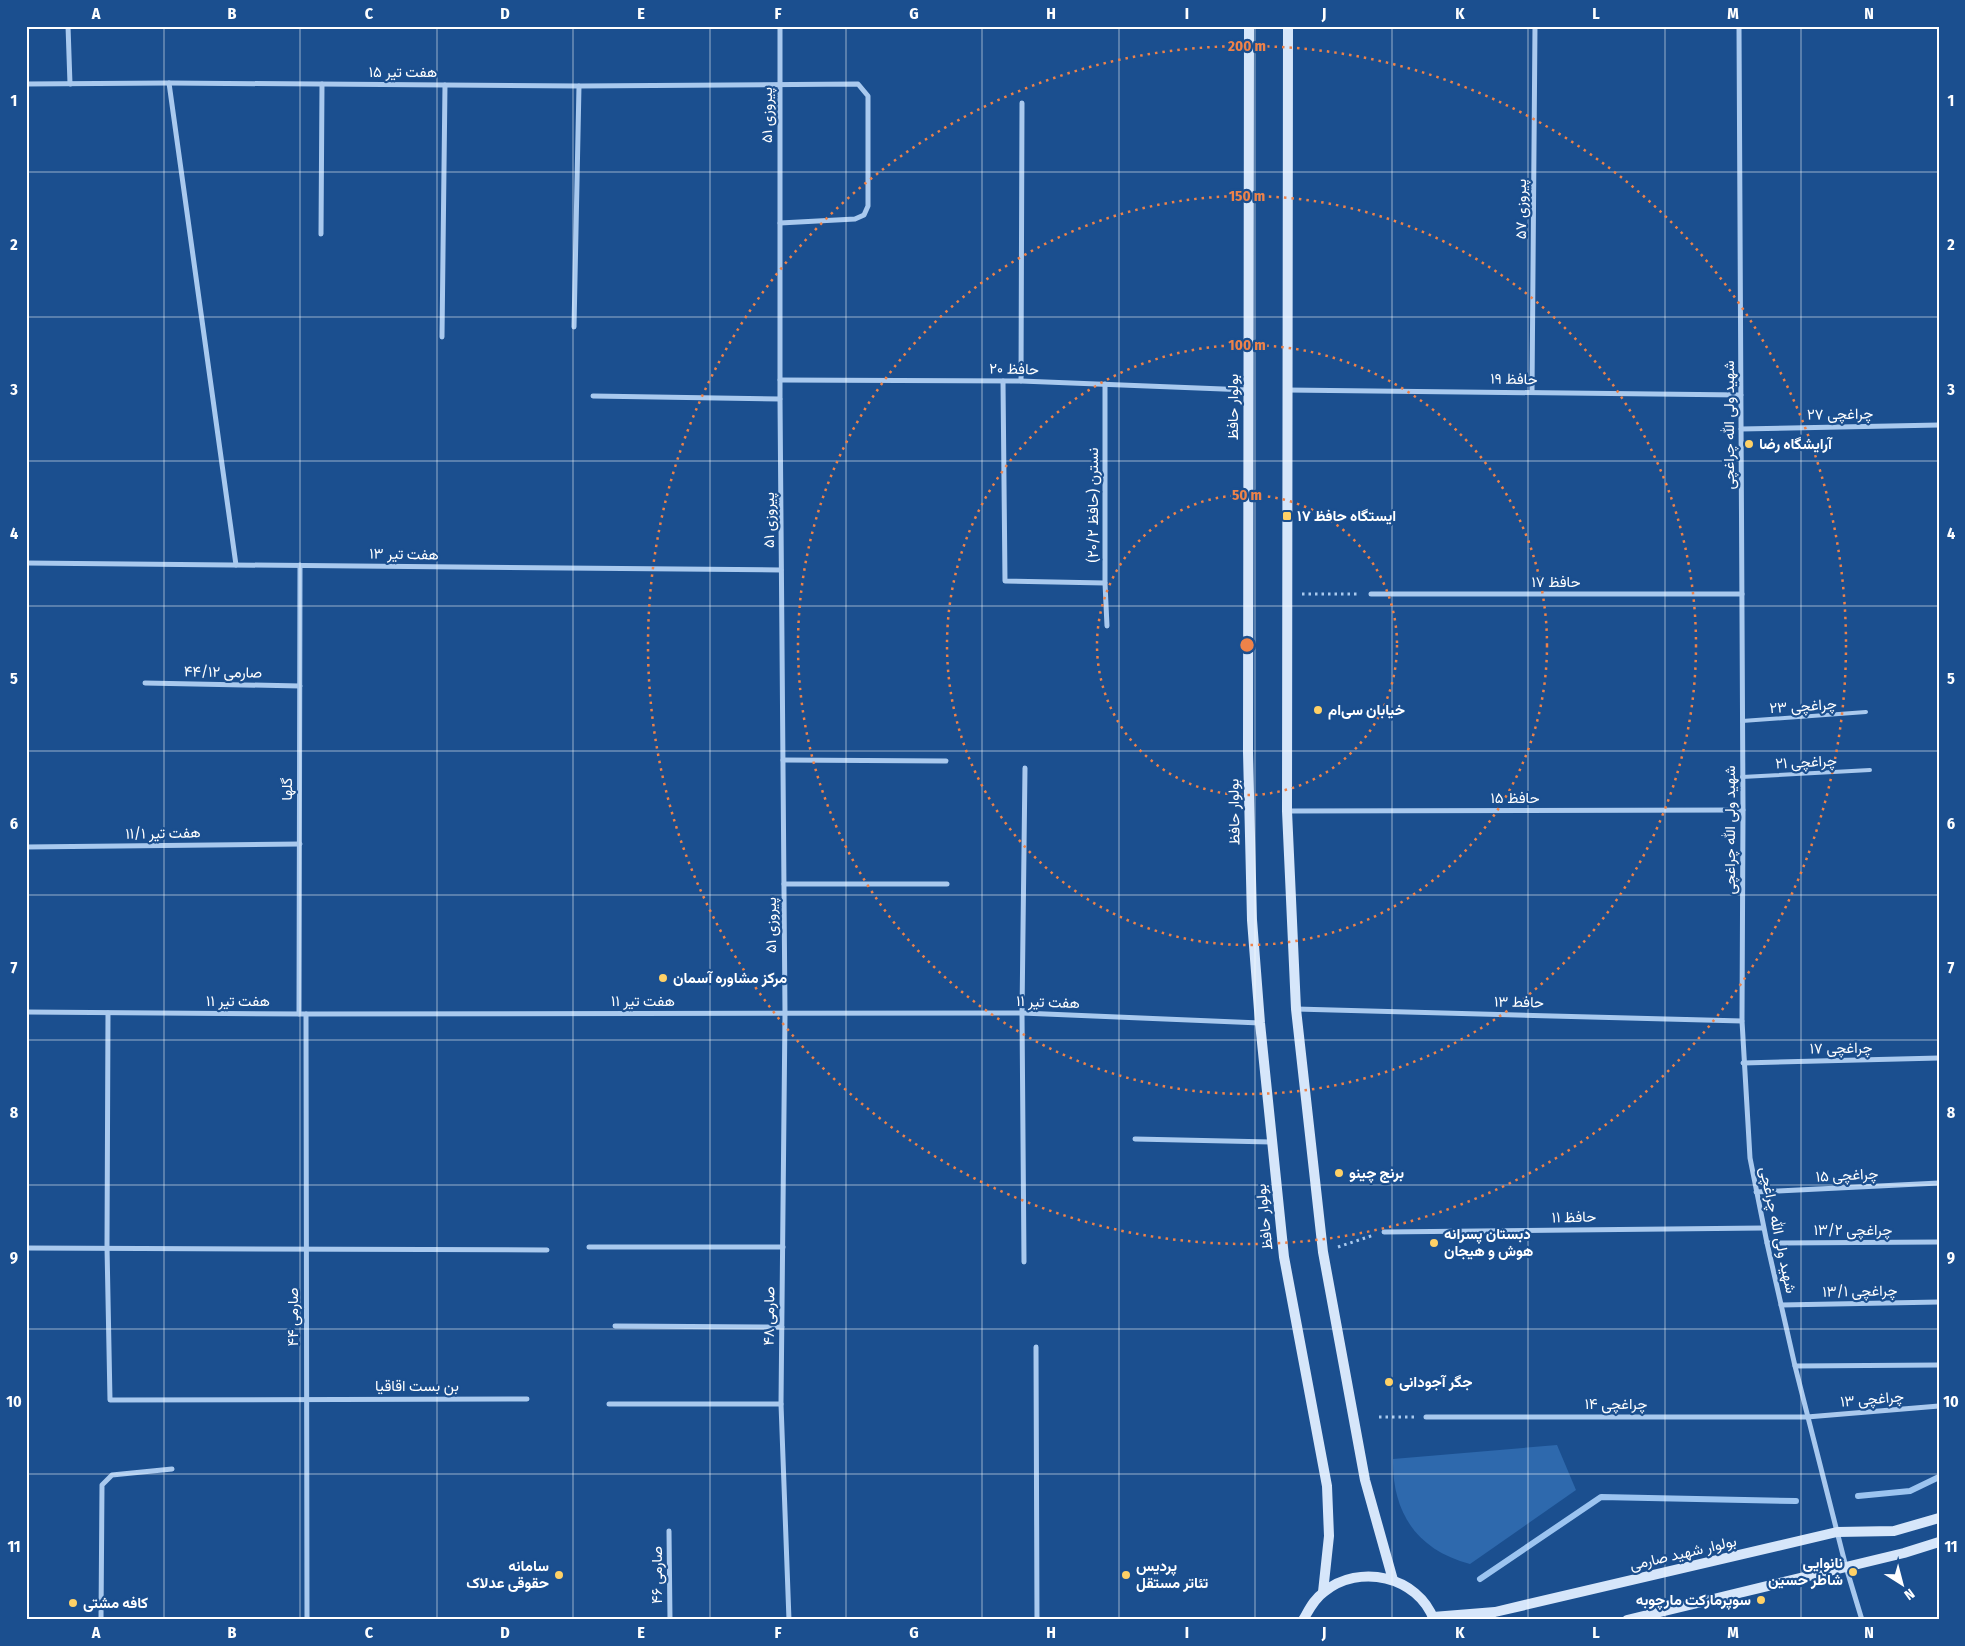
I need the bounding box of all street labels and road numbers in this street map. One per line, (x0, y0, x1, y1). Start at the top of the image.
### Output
street label: هفت تیر ۱۵ (369, 63, 437, 81)
street label: پیروزی ۵۱ (758, 87, 777, 143)
street label: پیروزی ۵۷ (1512, 179, 1531, 239)
street label: حافظ ۲۰ (989, 360, 1039, 378)
street label: شهید ولی الله چراغچی (1720, 360, 1739, 489)
street label: حافظ ۱۹ (1490, 370, 1538, 388)
street label: بولوار حافظ (1224, 374, 1242, 440)
street label: چراغچی ۲۷ (1807, 404, 1873, 425)
street label: نسترن (حافظ ۲۰/۲) (1084, 447, 1102, 563)
street label: پیروزی ۵۱ (760, 492, 779, 548)
street label: هفت تیر ۱۳ (369, 544, 439, 564)
street label: حافظ ۱۷ (1532, 573, 1580, 591)
street label: صارمی ۴۴/۱۲ (184, 662, 262, 683)
street label: چراغچی ۲۳ (1769, 695, 1837, 718)
street label: چراغچی ۲۱ (1775, 751, 1837, 774)
street label: شهید ولی الله چراغچی (1721, 765, 1740, 894)
street label: گلها (278, 777, 296, 800)
street label: بولوار حافظ (1224, 779, 1244, 845)
street label: حافظ ۱۵ (1491, 789, 1540, 807)
street label: هفت تیر ۱۱/۱ (125, 823, 201, 843)
street label: پیروزی ۵۱ (762, 897, 781, 953)
street label: هفت تیر ۱۱ (206, 992, 270, 1010)
street label: هفت تیر ۱۱ (611, 992, 675, 1010)
street label: هفت تیر ۱۱ (1016, 992, 1080, 1012)
street label: حافط ۱۳ (1494, 993, 1544, 1011)
street label: چراغچی ۱۷ (1809, 1038, 1873, 1059)
street label: چراغچی ۱۵ (1815, 1164, 1879, 1187)
street label: شهید ولی الله چراغچی (1755, 1165, 1800, 1295)
street label: بولوار حافظ (1252, 1183, 1276, 1251)
street label: حافظ ۱۱ (1552, 1208, 1596, 1226)
street label: چراغچی ۱۳/۲ (1814, 1221, 1892, 1240)
street label: چراغچی ۱۳/۱ (1822, 1281, 1898, 1302)
street label: صارمی ۴۸ (759, 1286, 780, 1346)
street label: صارمی ۴۴ (284, 1287, 303, 1347)
street label: بن بست اقاقیا (375, 1377, 459, 1396)
street label: چراغچی ۱۳ (1839, 1387, 1905, 1412)
street label: چراغچی ۱۴ (1585, 1395, 1647, 1414)
street label: بولوار شهید صارمی (1628, 1532, 1738, 1575)
street label: صارمی ۴۶ (648, 1546, 667, 1604)

